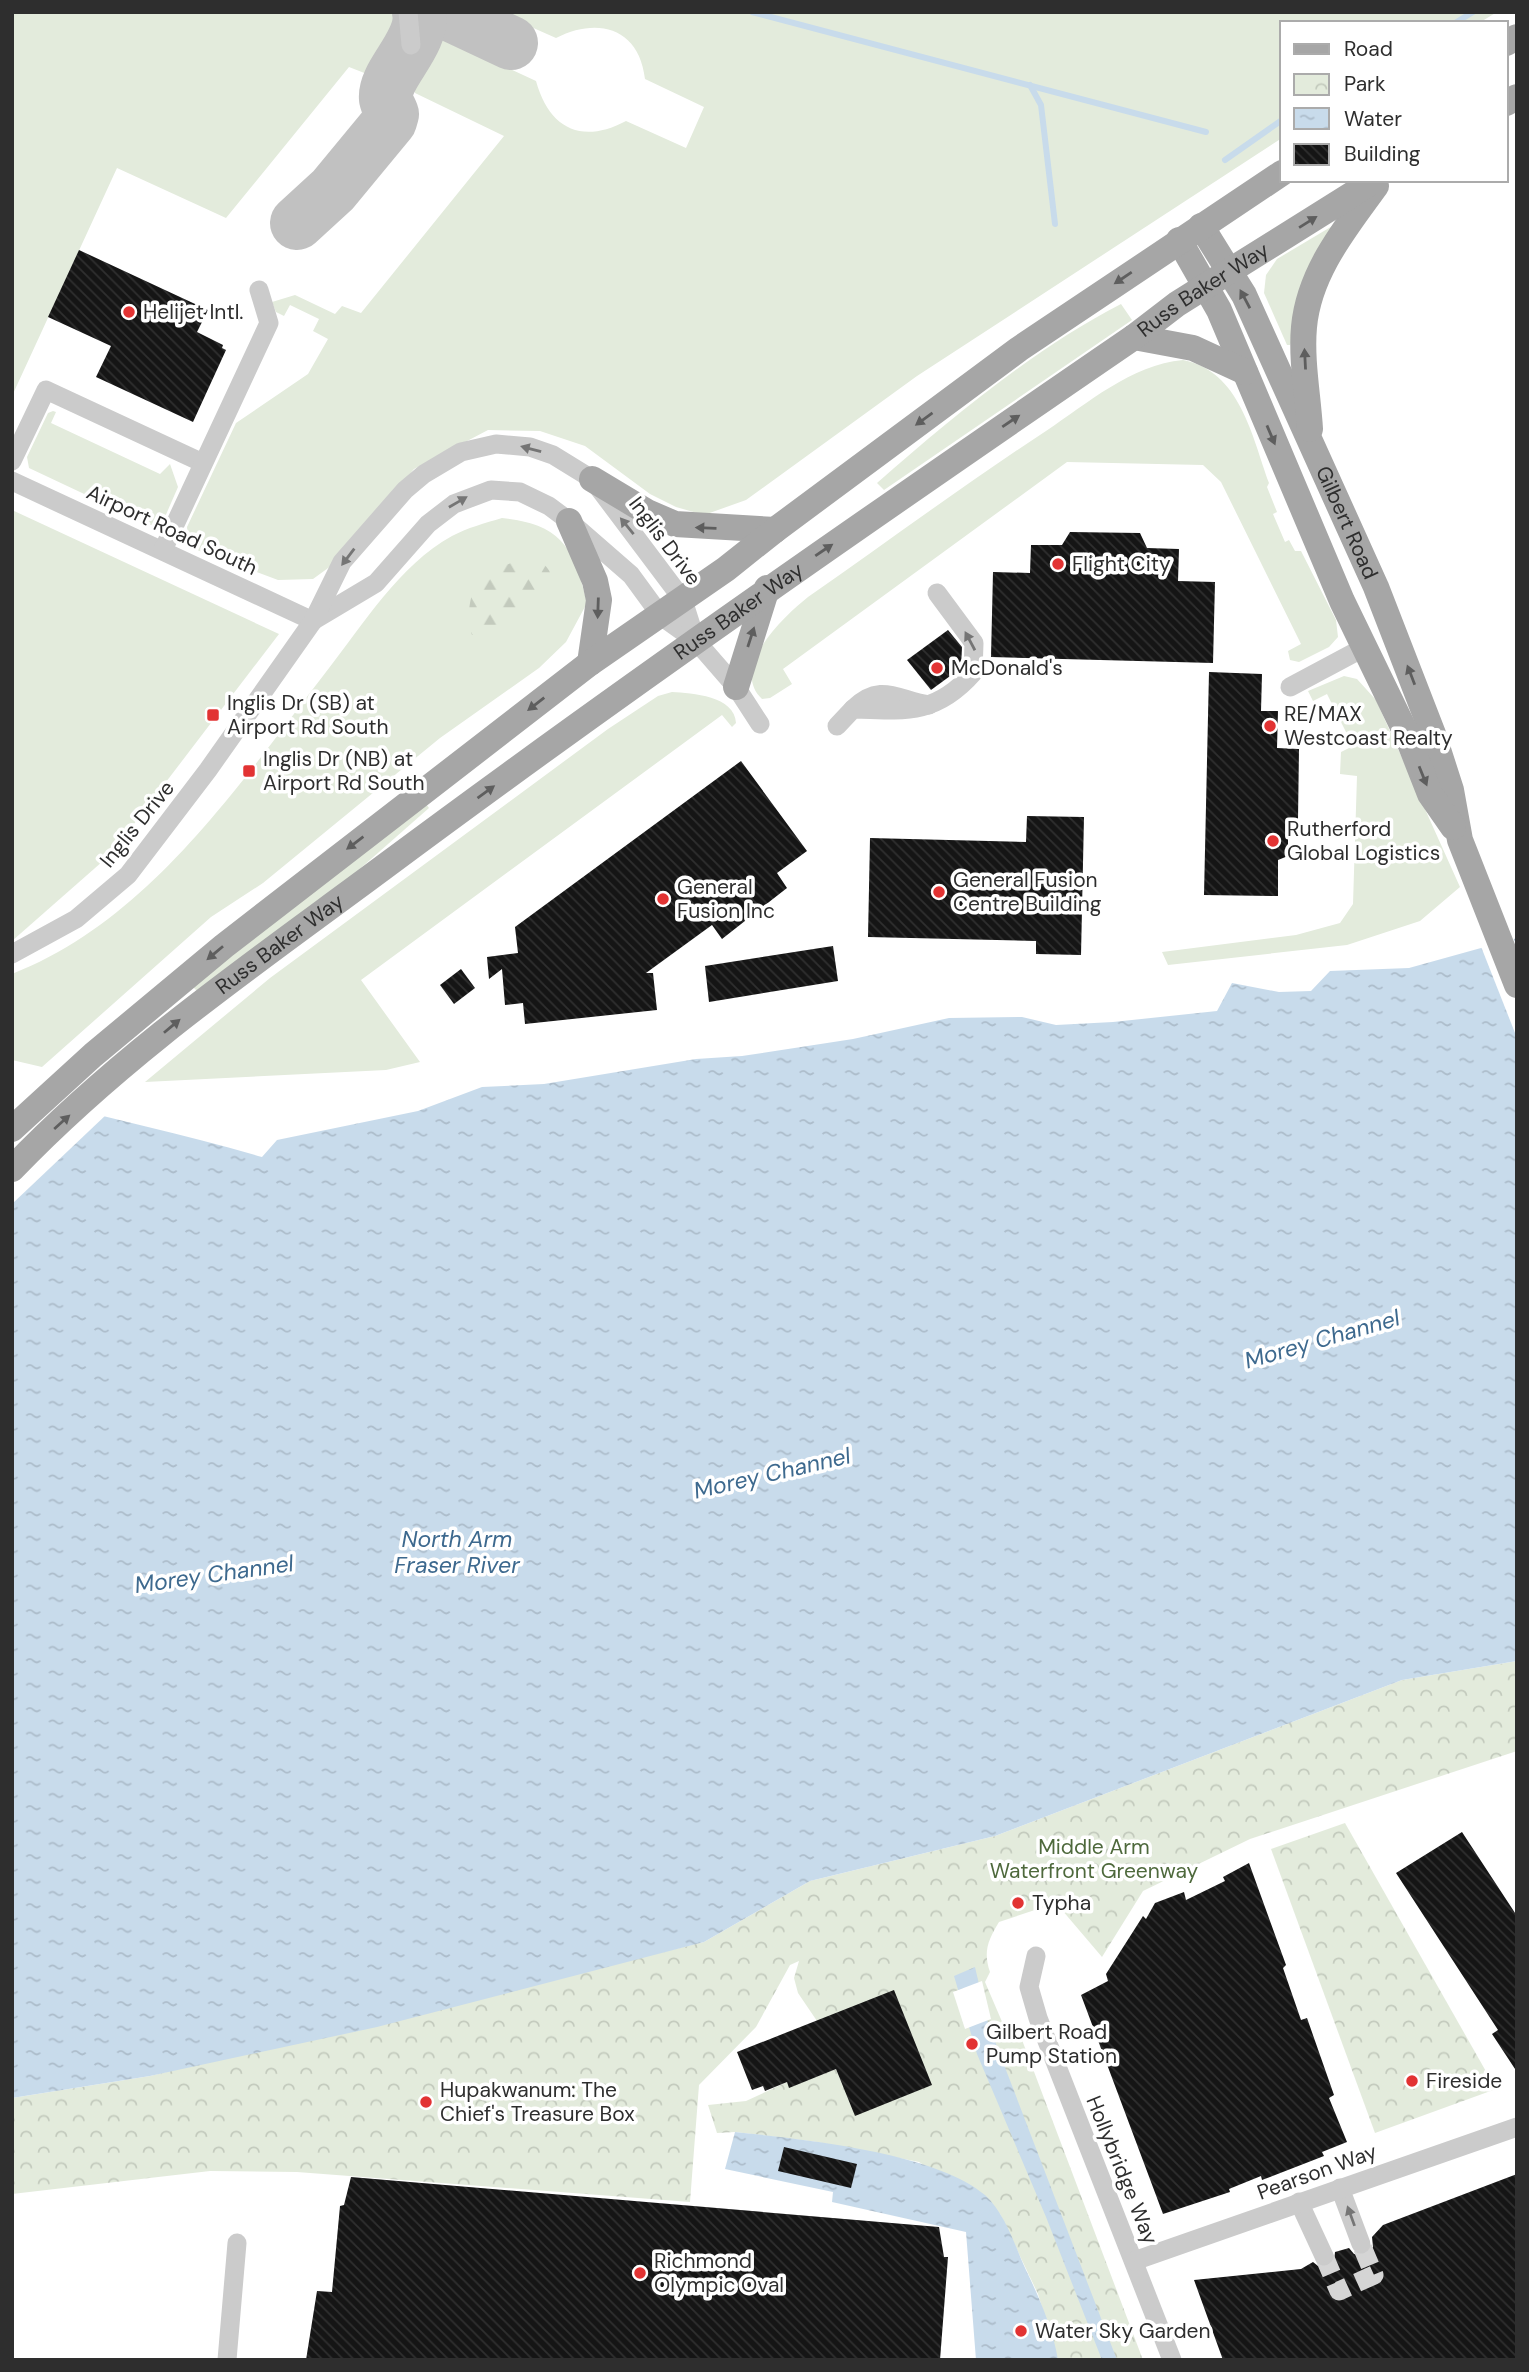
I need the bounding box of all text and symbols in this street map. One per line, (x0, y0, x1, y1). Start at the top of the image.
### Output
legend (1280, 21, 1508, 182)
text: Road (1344, 35, 1393, 63)
text: Park (1344, 70, 1386, 98)
text: Water (1344, 105, 1402, 133)
text: Building (1344, 140, 1421, 168)
one-way arrow (1298, 216, 1318, 229)
street label: Russ Baker Way (1131, 236, 1274, 344)
one-way arrow (1114, 271, 1132, 285)
one-way arrow (1240, 289, 1251, 309)
place label: Helijet Intl. (143, 298, 244, 326)
marker: Helijet Intl. (121, 304, 137, 320)
one-way arrow (1299, 348, 1310, 370)
one-way arrow (916, 411, 934, 426)
one-way arrow (1002, 415, 1021, 428)
one-way arrow (1266, 425, 1277, 446)
one-way arrow (520, 443, 542, 454)
street label: Gilbert Road (1309, 462, 1385, 584)
street label: Airport Road South (82, 478, 262, 582)
street label: Inglis Drive (622, 491, 708, 591)
one-way arrow (448, 496, 468, 508)
one-way arrow (620, 518, 635, 535)
one-way arrow (695, 522, 717, 534)
one-way arrow (815, 543, 833, 557)
one-way arrow (340, 547, 355, 565)
place label: Flight City (1072, 550, 1171, 578)
street label: Russ Baker Way (668, 556, 809, 666)
marker: Flight City (1050, 556, 1066, 572)
one-way arrow (592, 597, 603, 619)
one-way arrow (746, 627, 757, 648)
one-way arrow (965, 630, 977, 650)
place label: McDonald's (951, 654, 1063, 682)
marker: McDonald's (929, 660, 945, 676)
one-way arrow (1405, 665, 1416, 686)
place label: Inglis Dr (SB) at Airport Rd South (227, 689, 389, 741)
one-way arrow (527, 697, 545, 712)
place label: RE/MAX Westcoast Realty (1284, 700, 1453, 752)
marker: Inglis Dr (SB) at Airport Rd South (205, 707, 221, 723)
marker: RE/MAX Westcoast Realty (1262, 718, 1278, 734)
place label: Inglis Dr (NB) at Airport Rd South (263, 745, 425, 797)
marker: Inglis Dr (NB) at Airport Rd South (241, 763, 257, 779)
one-way arrow (1417, 766, 1428, 787)
street label: Inglis Drive (93, 775, 181, 873)
one-way arrow (477, 785, 495, 799)
place label: Rutherford Global Logistics (1287, 815, 1440, 867)
marker: Rutherford Global Logistics (1265, 833, 1281, 849)
one-way arrow (346, 835, 364, 849)
place label: General Fusion Centre Building (953, 866, 1102, 918)
place label: General Fusion Inc (677, 873, 775, 925)
marker: General Fusion Centre Building (931, 884, 947, 900)
street label: Russ Baker Way (210, 887, 350, 1001)
marker: General Fusion Inc (655, 891, 671, 907)
one-way arrow (206, 946, 224, 961)
one-way arrow (164, 1019, 181, 1034)
one-way arrow (53, 1114, 71, 1130)
water label: Morey Channel (1241, 1302, 1404, 1376)
water label: Morey Channel (691, 1440, 854, 1506)
water label: North Arm Fraser River (394, 1524, 521, 1580)
water label: Morey Channel (133, 1548, 296, 1600)
park label: Middle Arm Waterfront Greenway (990, 1833, 1199, 1885)
place label: Typha (1032, 1889, 1091, 1917)
marker: Typha (1010, 1895, 1026, 1911)
place label: Gilbert Road Pump Station (986, 2018, 1117, 2070)
marker: Gilbert Road Pump Station (964, 2036, 980, 2052)
place label: Fireside (1426, 2067, 1502, 2095)
marker: Fireside (1404, 2073, 1420, 2089)
place label: Hupakwanum: The Chief's Treasure Box (440, 2076, 635, 2128)
street label: Hollybridge Way (1079, 2092, 1165, 2249)
marker: Hupakwanum: The Chief's Treasure Box (418, 2094, 434, 2110)
street label: Pearson Way (1253, 2137, 1381, 2207)
one-way arrow (1345, 2205, 1356, 2226)
place label: Richmond Olympic Oval (654, 2247, 784, 2299)
marker: Richmond Olympic Oval (632, 2265, 648, 2281)
place label: Water Sky Garden (1035, 2317, 1211, 2345)
marker: Water Sky Garden (1013, 2323, 1029, 2339)

